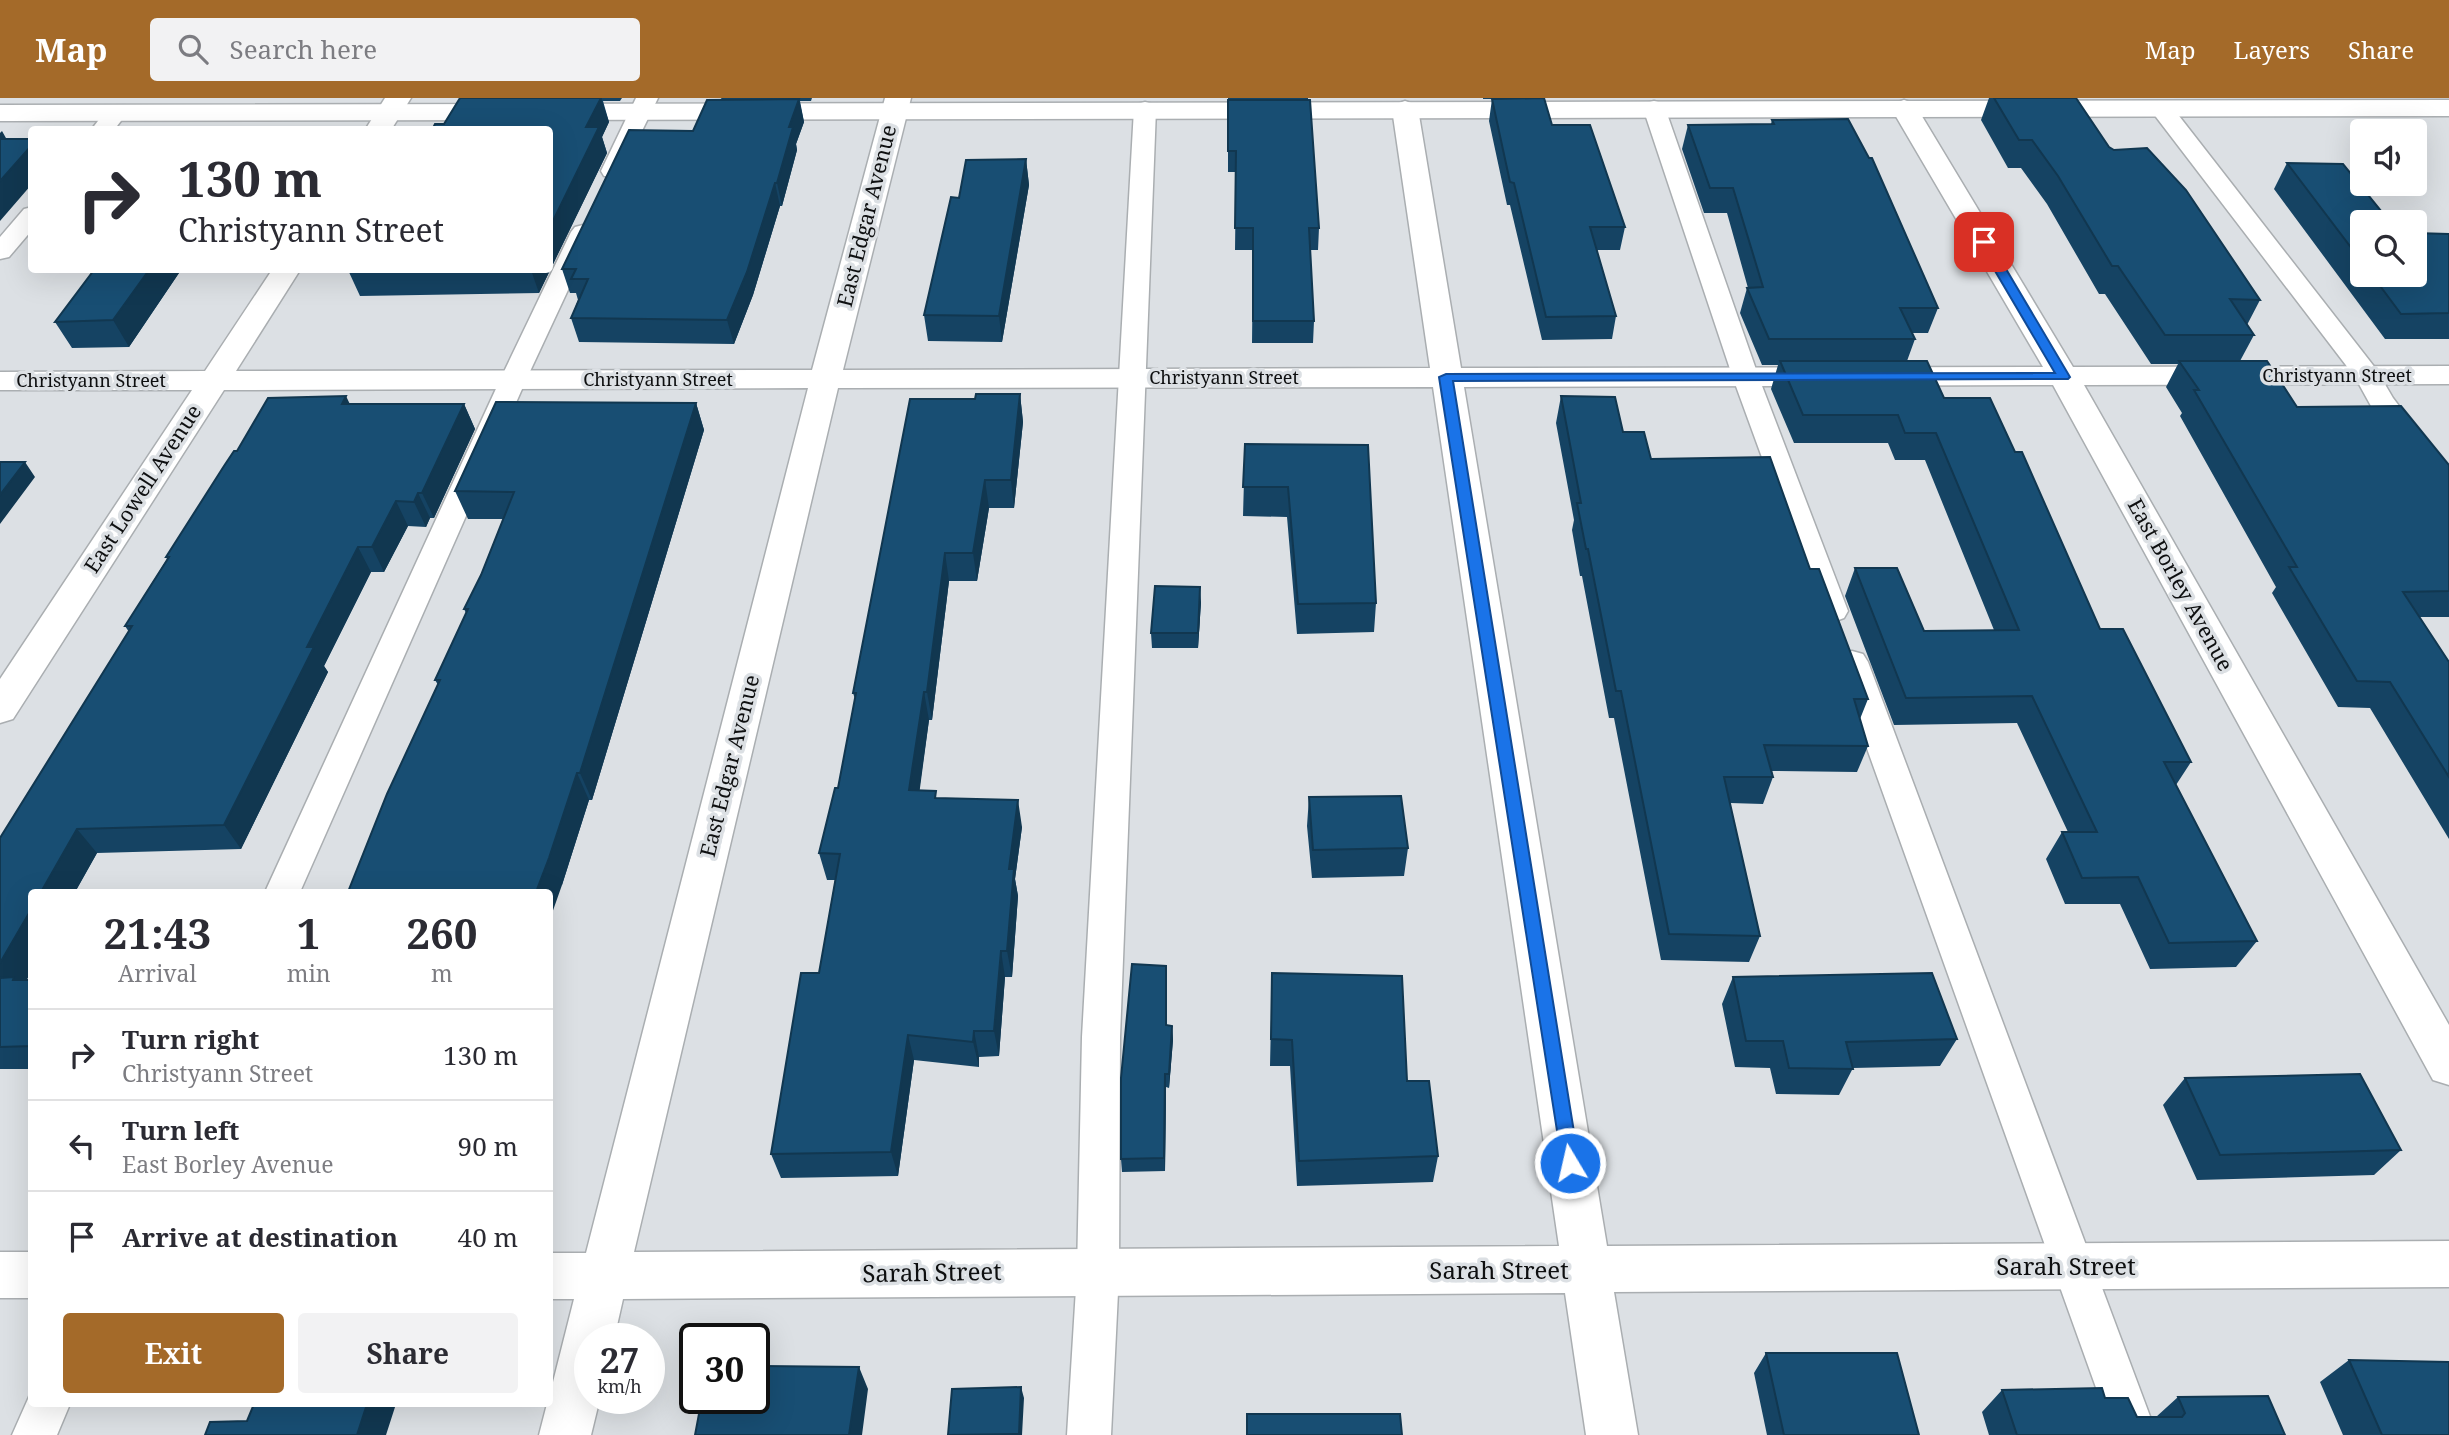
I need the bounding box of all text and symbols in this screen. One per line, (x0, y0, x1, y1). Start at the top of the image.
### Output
search box (150, 18, 640, 81)
text: Map (35, 27, 108, 72)
icon: search (174, 30, 212, 68)
text: Search here (230, 31, 377, 67)
text: Map (2145, 33, 2196, 66)
text: Layers (2234, 33, 2310, 66)
text: Share (2348, 33, 2414, 66)
map controls (2350, 119, 2427, 287)
button: sound (2350, 119, 2427, 196)
street label: East Edgar Avenue (830, 122, 902, 310)
text: 130 m (178, 145, 322, 211)
icon: right (63, 154, 154, 245)
text: Christyann Street (178, 208, 444, 251)
button: search (2350, 210, 2427, 287)
pin (1954, 212, 2014, 272)
icon: arrive (1965, 223, 2003, 261)
street label: Christyann Street (2262, 363, 2412, 387)
street label: Christyann Street (1149, 365, 1299, 389)
street label: Christyann Street (583, 367, 733, 391)
street label: Christyann Street (16, 368, 166, 392)
street label: East Lowell Avenue (77, 399, 207, 578)
street label: East Borley Avenue (2122, 493, 2240, 676)
street label: East Edgar Avenue (693, 672, 765, 860)
text: 21:43 (104, 904, 211, 961)
text: 1 (297, 904, 321, 961)
text: 260 (406, 904, 477, 961)
text: Arrival (118, 957, 197, 989)
text: min (287, 957, 331, 989)
text: m (431, 957, 453, 989)
text: Turn right (122, 1021, 259, 1057)
icon: right (63, 1036, 101, 1074)
text: 130 m (443, 1037, 518, 1073)
text: Christyann Street (122, 1057, 313, 1089)
text: Turn left (122, 1112, 239, 1148)
position arrow (1533, 1126, 1607, 1200)
icon: left (63, 1127, 101, 1165)
text: 90 m (458, 1128, 518, 1164)
text: East Borley Avenue (122, 1148, 334, 1180)
icon: arrive (63, 1218, 101, 1256)
text: Arrive at destination (122, 1219, 398, 1255)
text: 40 m (458, 1219, 518, 1255)
street label: Sarah Street (1996, 1249, 2136, 1282)
street label: Sarah Street (1429, 1253, 1569, 1286)
street label: Sarah Street (862, 1254, 1002, 1289)
button: Exit (63, 1313, 284, 1393)
button: Share (298, 1313, 518, 1393)
speed limit sign: 30 (679, 1323, 770, 1414)
text: 27 (600, 1336, 639, 1383)
text: km/h (597, 1374, 642, 1398)

